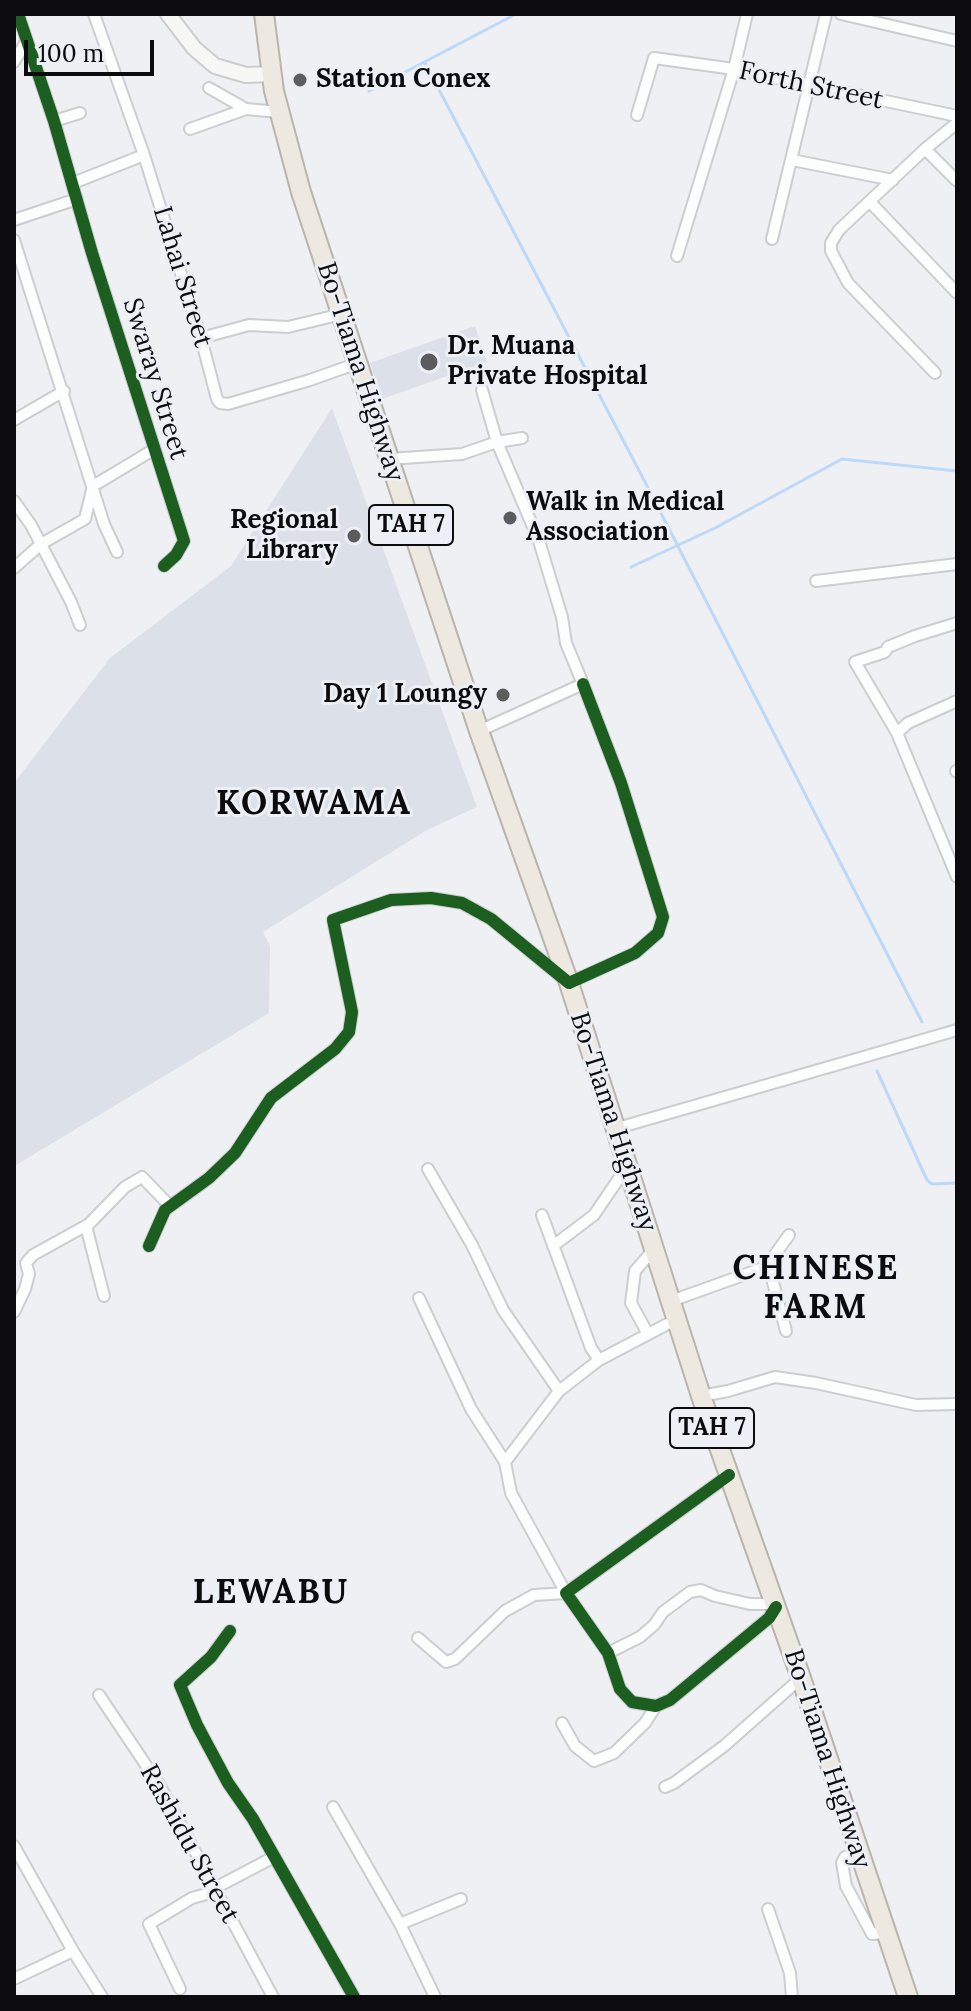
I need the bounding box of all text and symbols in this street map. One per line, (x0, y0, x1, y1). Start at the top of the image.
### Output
scale bar (28, 24, 158, 74)
text: 100 m (38, 38, 104, 69)
street label: Forth Street (736, 55, 886, 117)
place label: Station Conex (316, 64, 490, 96)
marker: Station Conex (291, 71, 309, 89)
street label: Lahai Street (146, 203, 218, 351)
street label: Bo-Tiama Highway (310, 258, 410, 486)
street label: Swaray Street (116, 295, 194, 463)
place label: Dr. Muana Private Hospital (447, 331, 648, 392)
marker: Dr. Muana Private Hospital (418, 351, 440, 373)
place label: Walk in Medical Association (526, 487, 724, 548)
place label: Regional Library (230, 505, 338, 566)
road number: TAH 7 (369, 505, 453, 545)
marker: Walk in Medical Association (501, 509, 519, 527)
marker: Regional Library (345, 527, 363, 545)
place label: Day 1 Loungy (323, 679, 487, 711)
marker: Day 1 Loungy (494, 686, 512, 704)
district label: KORWAMA (216, 784, 412, 824)
street label: Bo-Tiama Highway (563, 1008, 663, 1236)
district label: CHINESE FARM (732, 1249, 900, 1328)
road number: TAH 7 (670, 1408, 754, 1448)
district label: LEWABU (193, 1573, 349, 1613)
street label: Bo-Tiama Highway (777, 1645, 877, 1873)
street label: Rashidu Street (133, 1759, 245, 1929)

